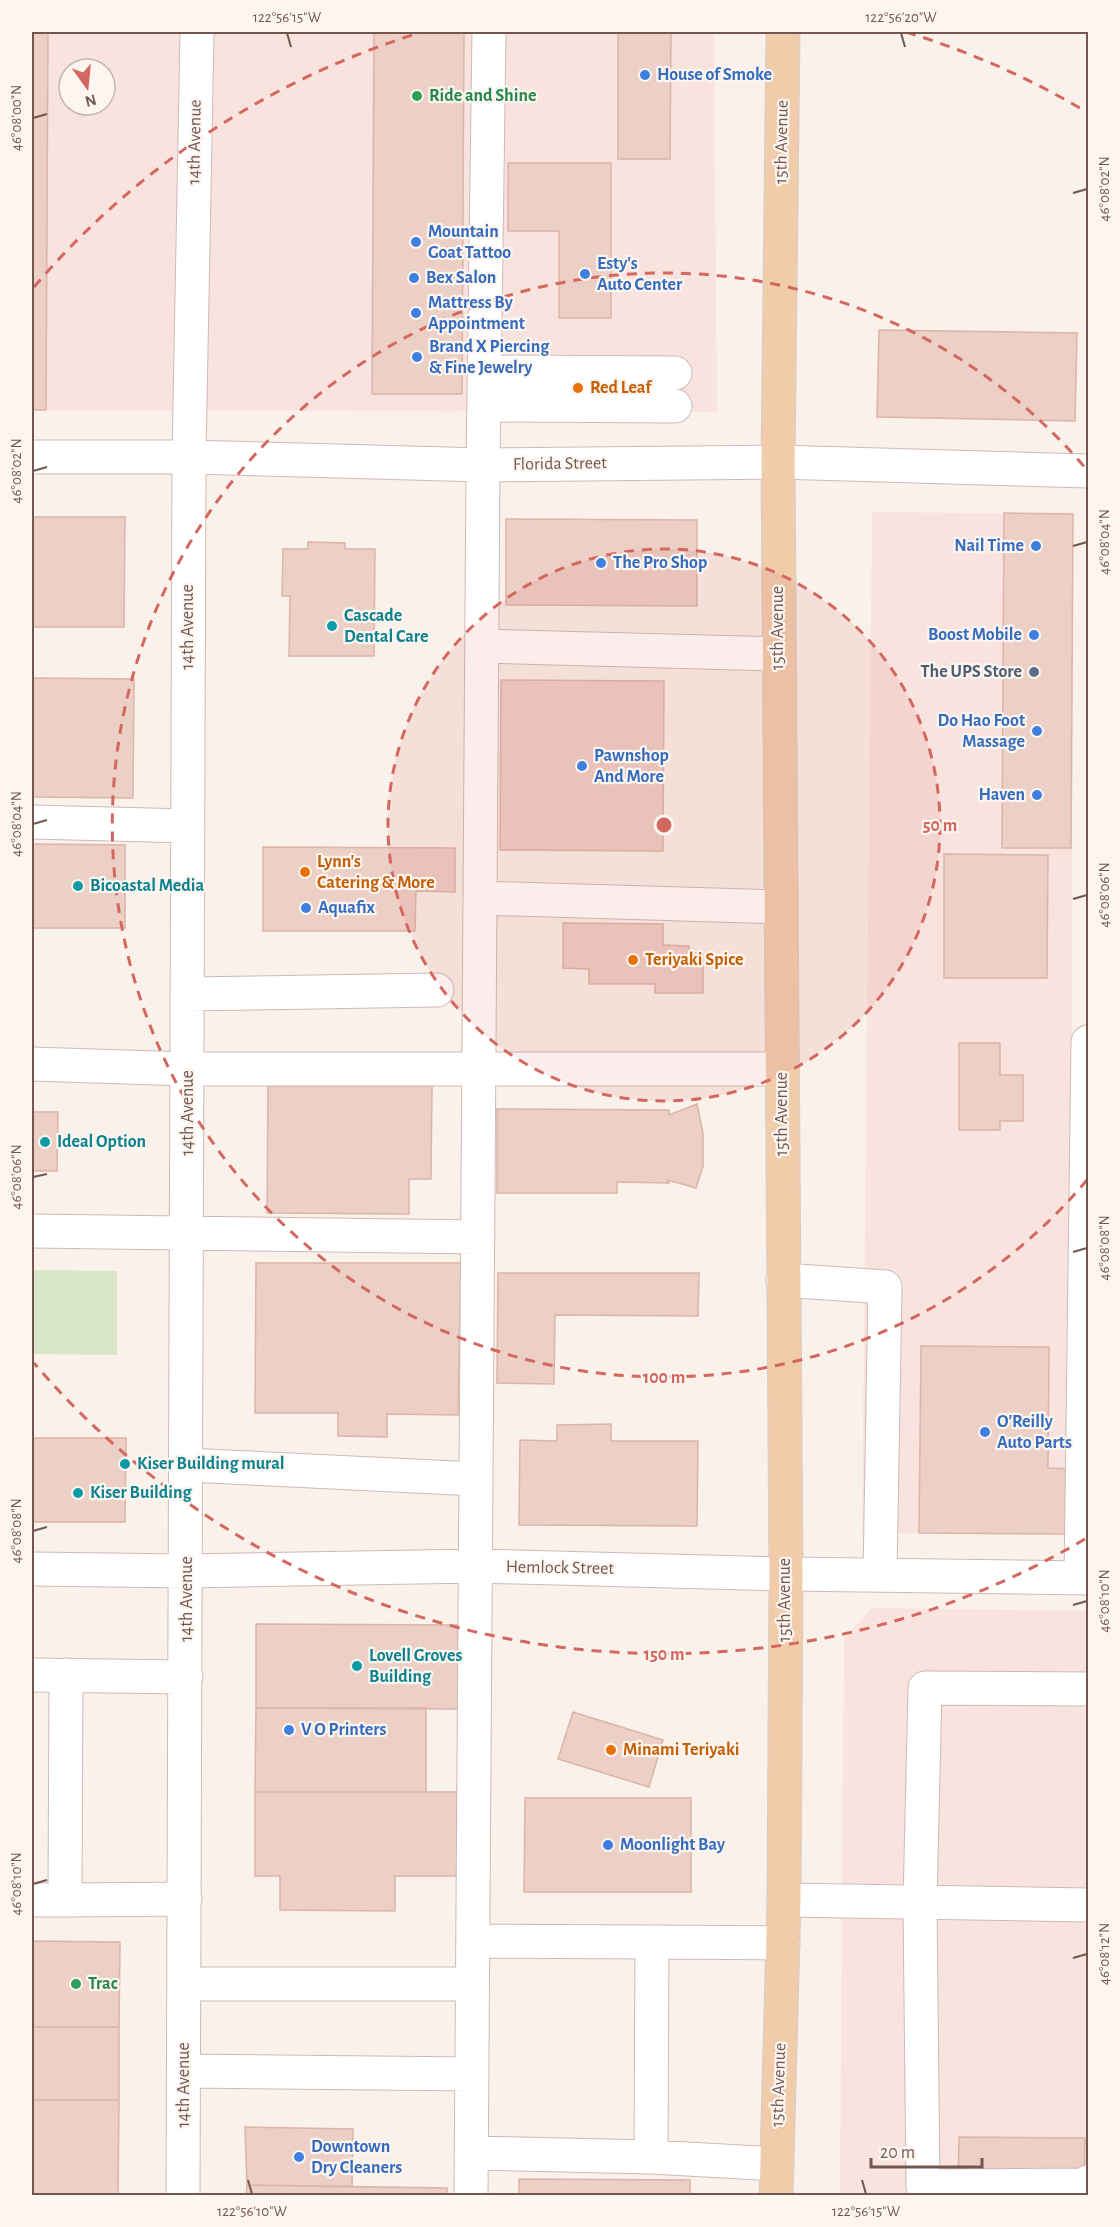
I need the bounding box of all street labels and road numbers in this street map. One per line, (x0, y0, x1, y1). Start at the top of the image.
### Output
street label: 14th Avenue (185, 99, 205, 185)
street label: 15th Avenue (772, 100, 792, 184)
street label: Florida Street (513, 454, 607, 474)
street label: 14th Avenue (179, 584, 197, 670)
street label: 15th Avenue (769, 586, 787, 670)
street label: 14th Avenue (179, 1070, 197, 1156)
street label: 15th Avenue (773, 1072, 791, 1156)
street label: 14th Avenue (178, 1556, 196, 1642)
street label: Hemlock Street (506, 1558, 615, 1578)
street label: 15th Avenue (776, 1558, 794, 1642)
street label: 14th Avenue (175, 2042, 193, 2128)
street label: 15th Avenue (769, 2043, 789, 2127)

